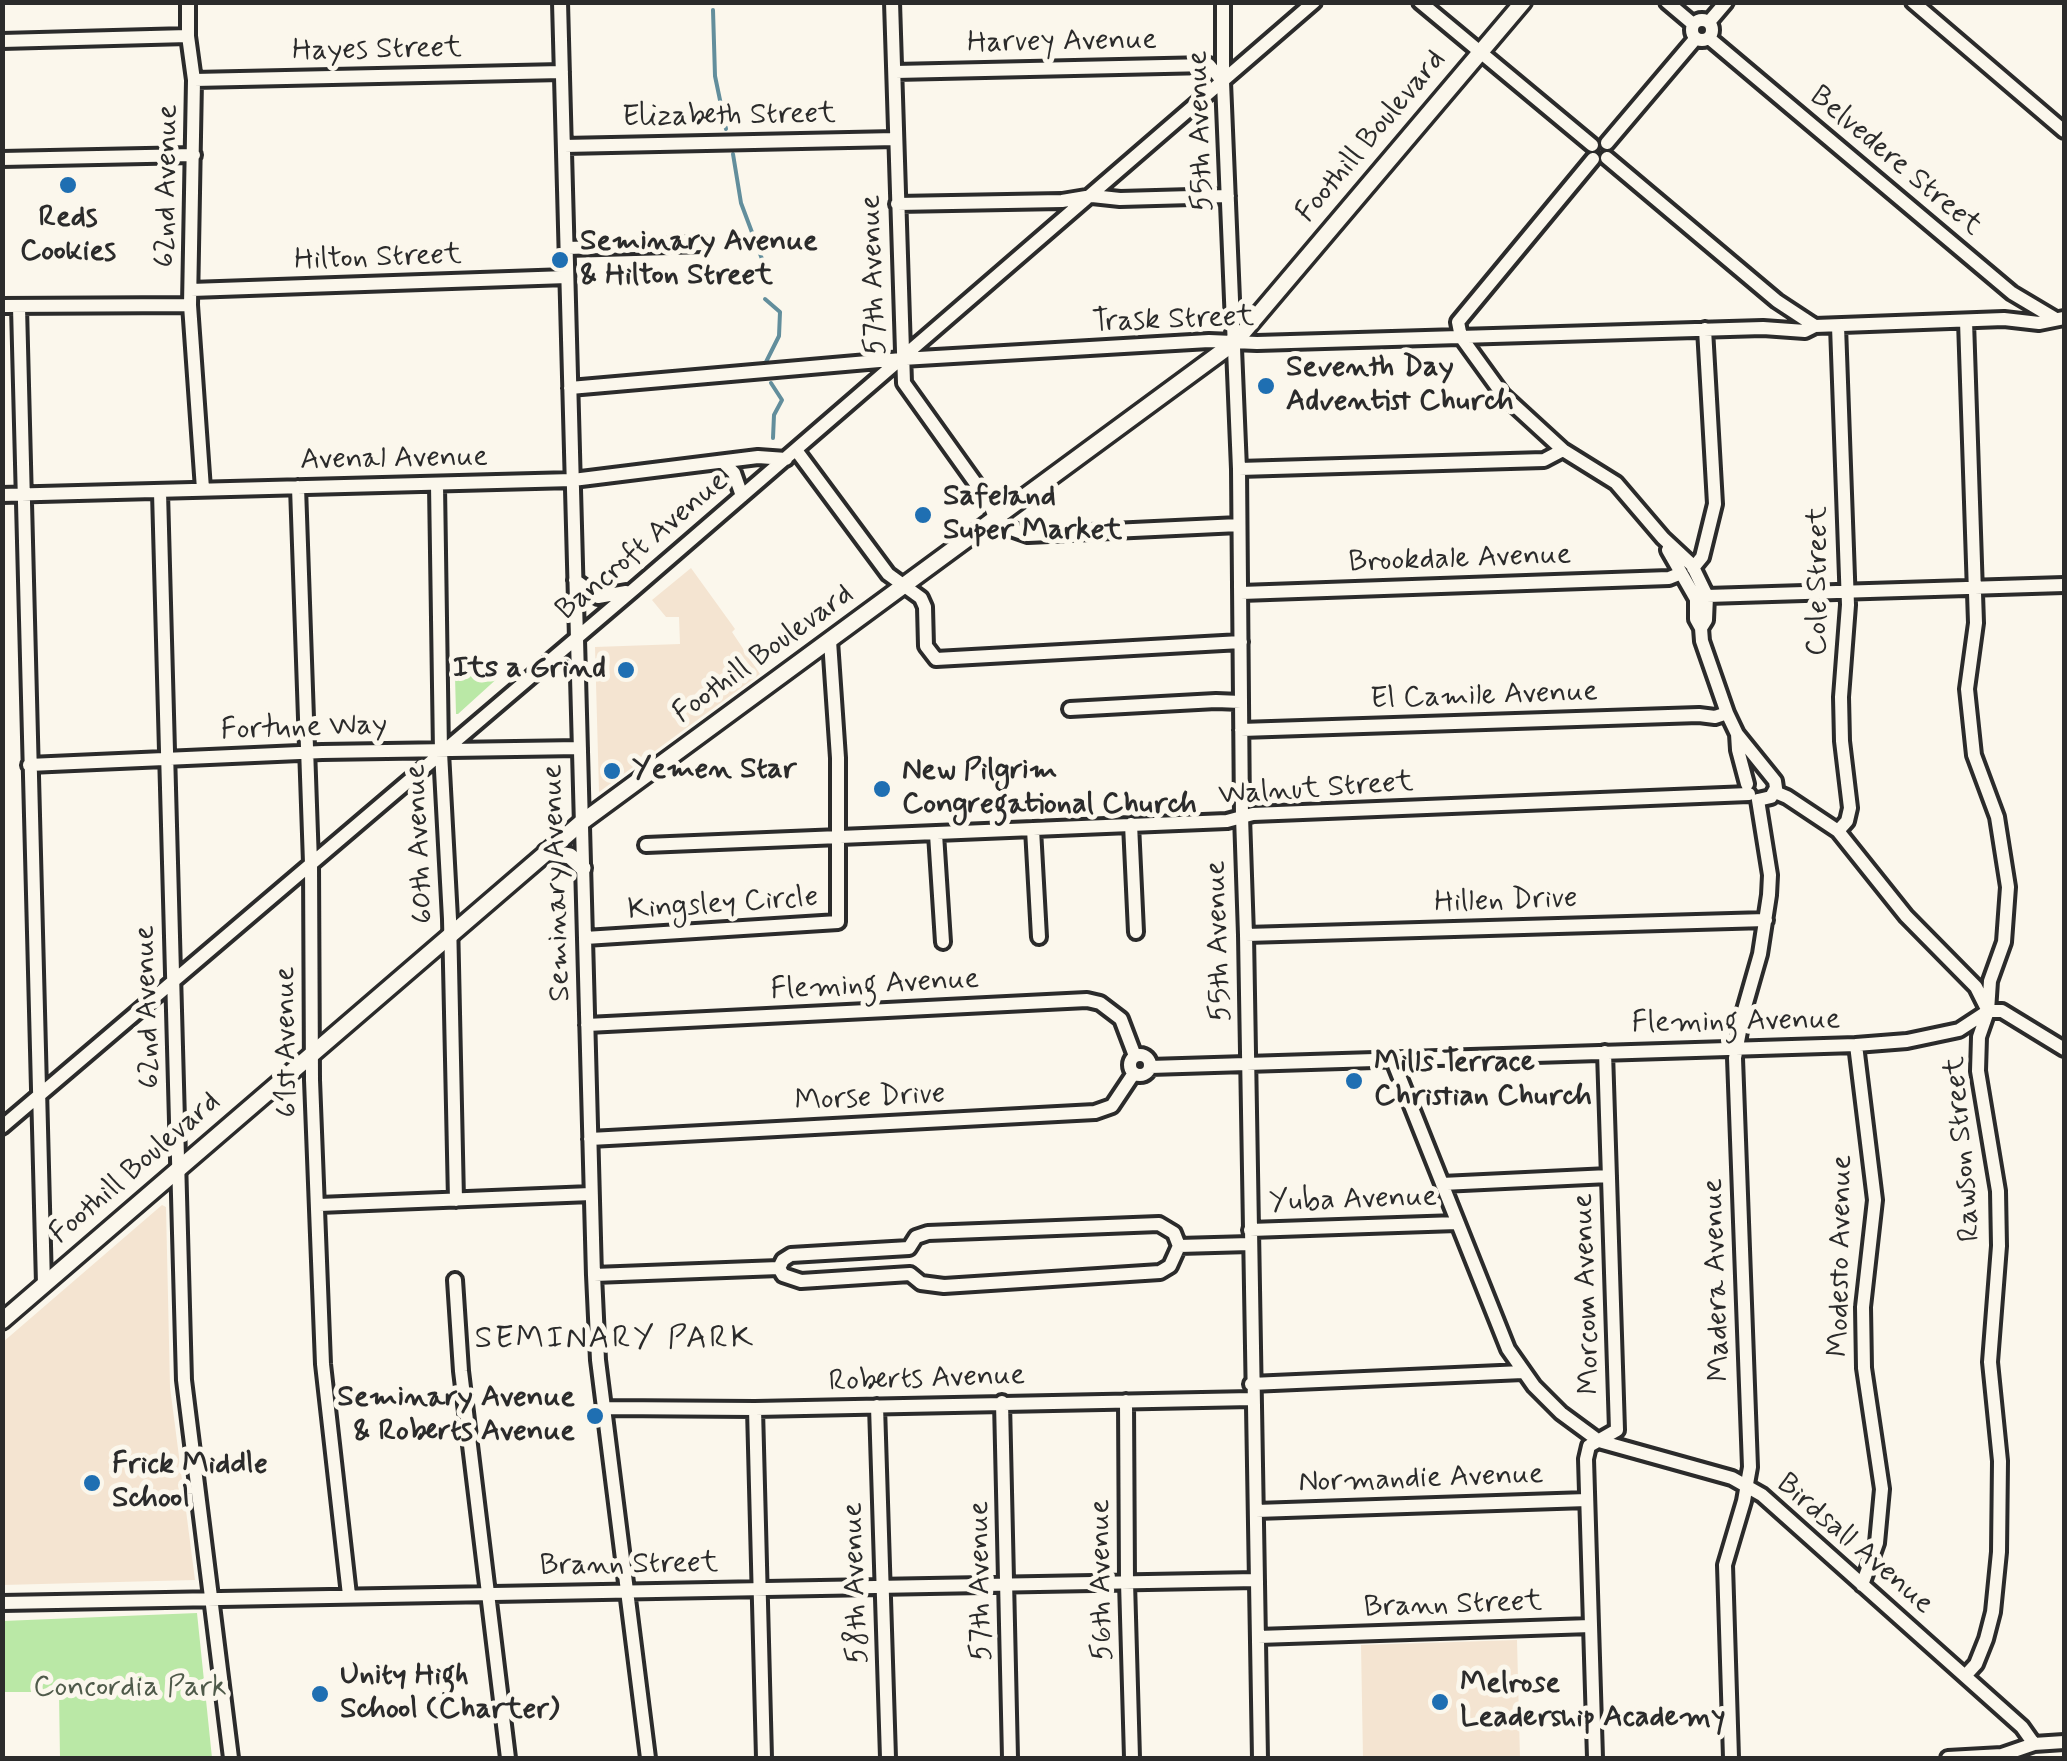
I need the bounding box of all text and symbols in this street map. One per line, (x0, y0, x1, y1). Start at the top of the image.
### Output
street label: Harvey Avenue (967, 23, 1157, 63)
street label: Hayes Street (292, 32, 462, 70)
street label: Foothill Boulevard (1289, 43, 1455, 231)
street label: 55th Avenue (1181, 50, 1223, 212)
street label: Belvedere Street (1801, 79, 1989, 245)
street label: Elizabeth Street (622, 97, 836, 137)
street label: 62nd Avenue (149, 104, 187, 268)
marker: Reds Cookies (57, 174, 79, 196)
street label: 57th Avenue (854, 194, 896, 356)
place label: Reds Cookies (20, 201, 116, 272)
place label: Seminary Avenue & Hilton Street (580, 225, 818, 296)
street label: Hilton Street (294, 238, 462, 280)
marker: Seminary Avenue & Hilton Street (549, 249, 571, 271)
street label: Trask Street (1091, 300, 1255, 342)
place label: Seventh Day Adventist Church (1286, 351, 1514, 422)
marker: Seventh Day Adventist Church (1255, 375, 1277, 397)
street label: Avenal Avenue (300, 440, 488, 480)
street label: Bancroft Avenue (550, 465, 736, 629)
place label: Safeland Super Market (943, 480, 1122, 550)
marker: Safeland Super Market (912, 504, 934, 526)
street label: Cole Street (1801, 506, 1837, 656)
street label: Brookdale Avenue (1348, 538, 1572, 582)
street label: Foothill Boulevard (667, 577, 861, 733)
place label: Its a Grind (453, 652, 606, 688)
marker: Its a Grind (615, 659, 637, 681)
street label: El Camile Avenue (1370, 675, 1598, 719)
street label: Fortune Way (220, 708, 388, 750)
place label: Yemen Star (632, 753, 797, 789)
place label: New Pilgrim Congregational Church (902, 754, 1197, 824)
marker: Yemen Star (601, 760, 623, 782)
street label: 60th Avenue (399, 763, 443, 925)
street label: Seminary Avenue (536, 764, 580, 1002)
street label: Walnut Street (1217, 765, 1415, 815)
marker: New Pilgrim Congregational Church (871, 778, 893, 800)
street label: 55th Avenue (1199, 860, 1241, 1022)
street label: Kingsley Circle (627, 880, 819, 930)
street label: Hillen Drive (1434, 882, 1578, 922)
street label: 62nd Avenue (128, 925, 170, 1089)
street label: Fleming Avenue (770, 963, 980, 1009)
street label: 61st Avenue (269, 966, 307, 1118)
street label: Fleming Avenue (1631, 1003, 1841, 1043)
place label: Mills Terrace Christian Church (1374, 1046, 1592, 1116)
street label: Rawson Street (1938, 1055, 1990, 1243)
marker: Mills Terrace Christian Church (1343, 1070, 1365, 1092)
street label: Morse Drive (794, 1077, 946, 1121)
street label: Foothill Boulevard (43, 1085, 229, 1253)
street label: Modesto Avenue (1822, 1154, 1862, 1358)
street label: Madera Avenue (1696, 1178, 1740, 1382)
street label: Yuba Avenue (1268, 1180, 1438, 1222)
street label: Morcom Avenue (1566, 1193, 1610, 1395)
district label: SEMINARY PARK (477, 1321, 753, 1359)
street label: Roberts Avenue (828, 1359, 1026, 1401)
place label: Seminary Avenue & Roberts Avenue (337, 1381, 575, 1452)
marker: Seminary Avenue & Roberts Avenue (584, 1405, 606, 1427)
place label: Frick Middle School (112, 1448, 268, 1518)
street label: Normandie Avenue (1298, 1458, 1544, 1502)
street label: Birdsall Avenue (1768, 1467, 1940, 1623)
marker: Frick Middle School (81, 1472, 103, 1494)
street label: 56th Avenue (1084, 1499, 1122, 1661)
street label: 57th Avenue (963, 1500, 1001, 1662)
street label: 58th Avenue (836, 1502, 878, 1664)
street label: Brann Street (539, 1546, 719, 1586)
street label: Brann Street (1363, 1585, 1543, 1627)
place label: Unity High School (Charter) (340, 1659, 559, 1730)
place label: Melrose Leadership Academy (1460, 1667, 1725, 1738)
park label: Concordia Park (33, 1671, 227, 1707)
marker: Unity High School (Charter) (309, 1683, 331, 1705)
marker: Melrose Leadership Academy (1429, 1691, 1451, 1713)

